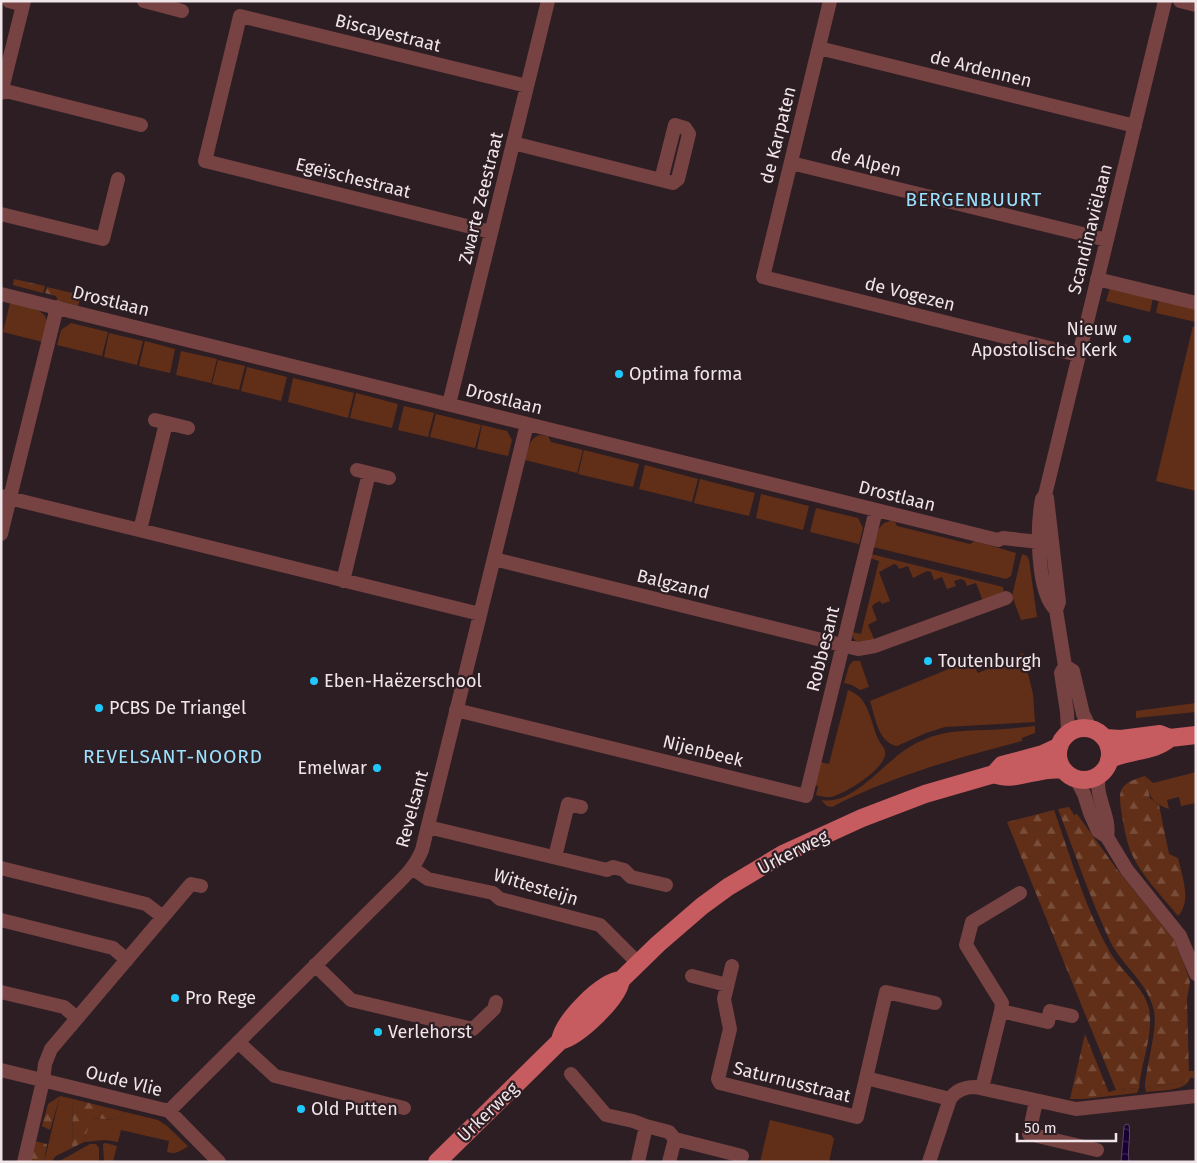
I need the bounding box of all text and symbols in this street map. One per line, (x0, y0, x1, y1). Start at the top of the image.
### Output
street label: Biscayestraat (333, 9, 444, 57)
street label: de Ardennen (928, 46, 1034, 92)
street label: de Karpaten (755, 84, 801, 186)
street label: Zwarte Zeestraat (454, 129, 508, 266)
street label: de Alpen (828, 143, 904, 181)
street label: Egeïschestraat (293, 153, 413, 203)
street label: Scandinaviëlaan (1063, 162, 1117, 296)
district label: BERGENBUURT (906, 188, 1042, 211)
street label: de Vogezen (863, 272, 957, 316)
street label: Drostlaan (70, 281, 152, 321)
place label: Nieuw Apostolische Kerk (972, 318, 1118, 361)
marker: Nieuw Apostolische Kerk (1121, 333, 1133, 345)
place label: Optima forma (629, 363, 742, 385)
marker: Optima forma (613, 368, 625, 380)
street label: Drostlaan (463, 379, 545, 419)
street label: Drostlaan (856, 476, 938, 516)
street label: Balgzand (635, 564, 711, 604)
street label: Robbesant (802, 603, 844, 694)
place label: Toutenburgh (938, 650, 1042, 672)
marker: Toutenburgh (922, 655, 934, 667)
place label: Eben-Haëzerschool (324, 670, 482, 692)
marker: Eben-Haëzerschool (308, 675, 320, 687)
place label: PCBS De Triangel (109, 697, 246, 719)
marker: PCBS De Triangel (93, 702, 105, 714)
street label: Nijenbeek (660, 730, 746, 772)
district label: REVELSANT-NOORD (83, 745, 263, 768)
place label: Emelwar (298, 757, 367, 779)
marker: Emelwar (371, 762, 383, 774)
street label: Revelsant (391, 767, 433, 850)
street label: Urkerweg (754, 824, 833, 879)
street label: Wittesteijn (491, 864, 581, 910)
place label: Pro Rege (185, 987, 256, 1009)
marker: Pro Rege (169, 992, 181, 1004)
place label: Verlehorst (388, 1021, 472, 1043)
marker: Verlehorst (372, 1026, 384, 1038)
street label: Saturnusstraat (731, 1057, 853, 1107)
street label: Oude Vlie (83, 1061, 165, 1101)
street label: Urkerweg (453, 1077, 524, 1147)
place label: Old Putten (311, 1098, 398, 1120)
marker: Old Putten (295, 1103, 307, 1115)
scale bar (1017, 1110, 1116, 1142)
text: 50 m (1024, 1119, 1057, 1137)

